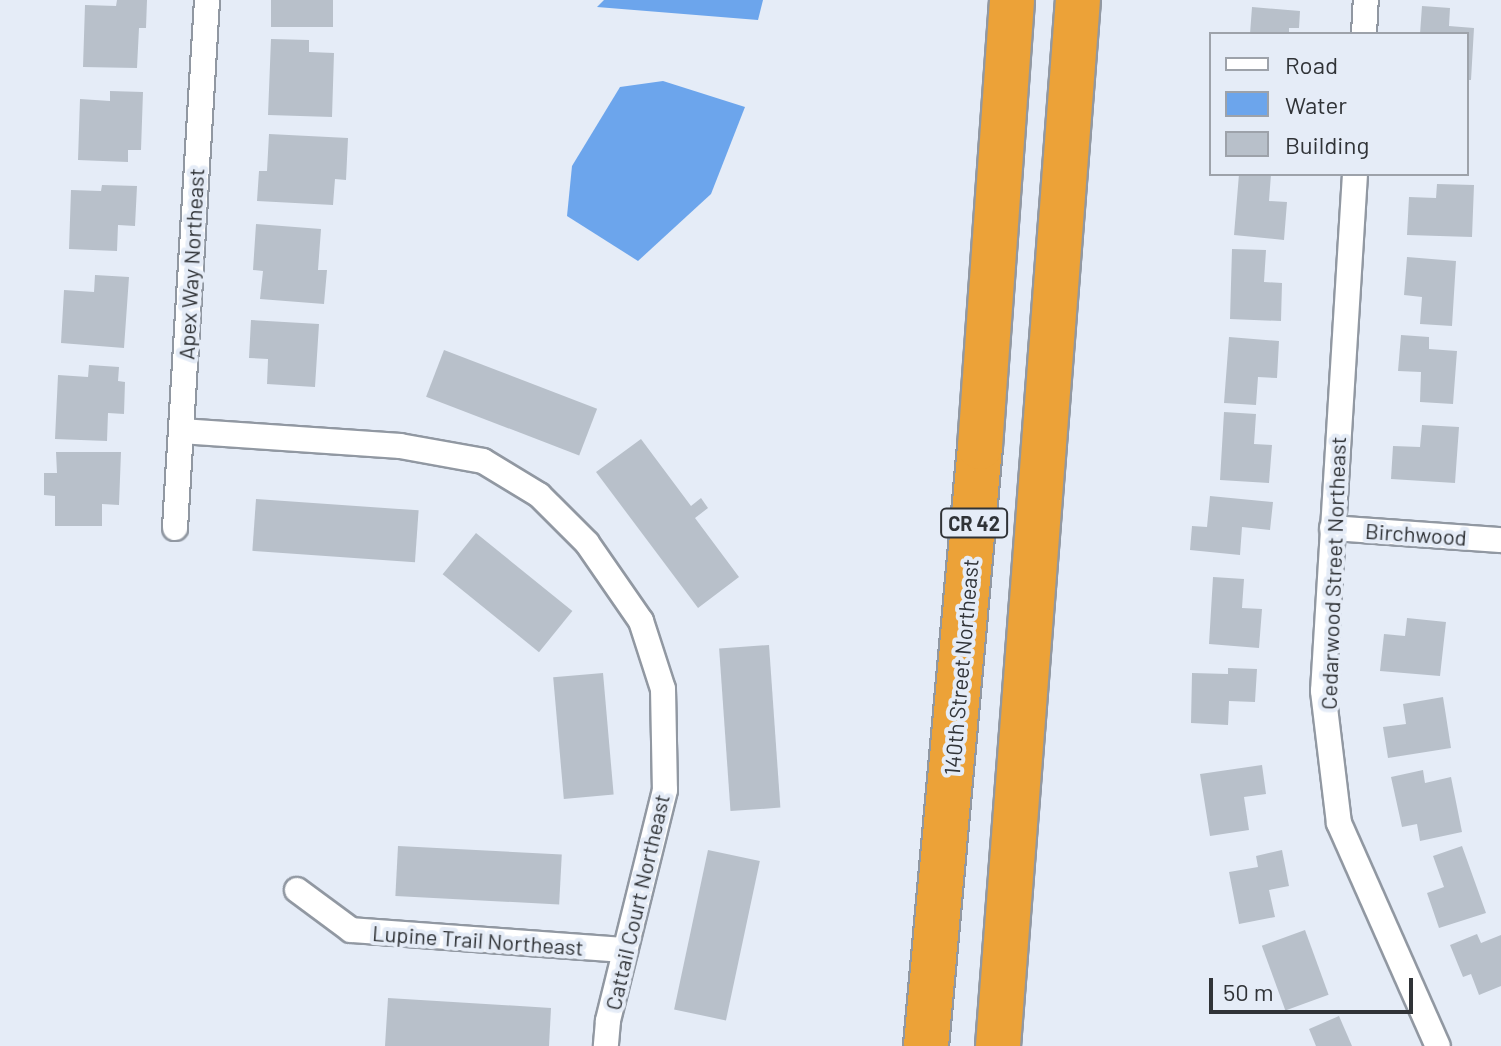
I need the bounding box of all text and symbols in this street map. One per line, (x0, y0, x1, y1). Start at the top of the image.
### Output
legend (1209, 32, 1469, 176)
text: Road (1285, 50, 1338, 79)
text: Water (1285, 90, 1347, 119)
text: Building (1285, 130, 1369, 159)
street label: Apex Way Northeast (173, 167, 209, 361)
street label: Cedarwood Street Northeast (1315, 436, 1351, 710)
road number: CR 42 (940, 507, 1008, 539)
street label: Birchwood (1364, 517, 1468, 551)
street label: 140th Street Northeast (938, 558, 984, 776)
street label: Cattail Court Northeast (599, 791, 675, 1013)
street label: Lupine Trail Northeast (371, 919, 585, 961)
scale bar (1213, 962, 1417, 1012)
text: 50 m (1223, 977, 1274, 1006)

